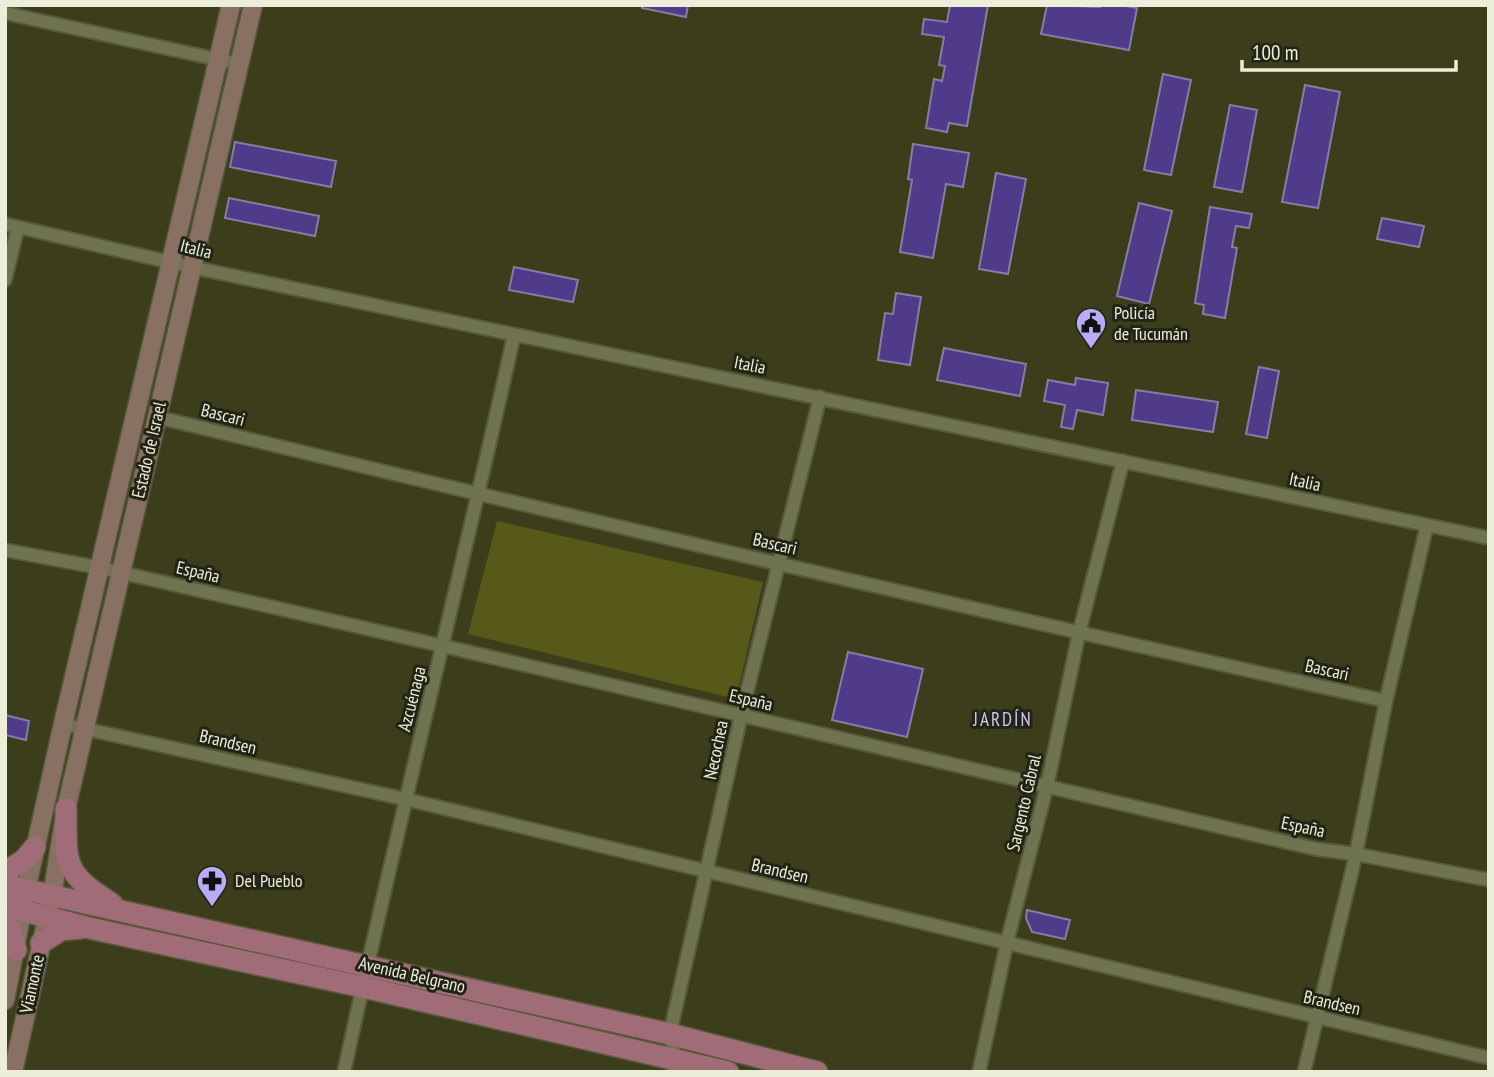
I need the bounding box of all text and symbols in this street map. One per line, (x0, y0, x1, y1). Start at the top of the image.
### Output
scale bar (1242, 28, 1456, 72)
text: 100 m (1252, 39, 1298, 66)
street label: Italia (178, 234, 214, 264)
place label: Policía de Tucumán (1114, 301, 1188, 345)
public building icon: Policía de Tucumán (1074, 306, 1108, 350)
street label: Italia (732, 350, 768, 379)
street label: Bascari (199, 398, 247, 431)
street label: Estado de Israel (126, 399, 171, 500)
street label: Italia (1287, 467, 1323, 496)
street label: Bascari (751, 527, 799, 560)
street label: España (174, 555, 222, 588)
street label: Bascari (1303, 654, 1351, 685)
street label: Azcuénaga (392, 664, 431, 734)
street label: España (727, 683, 775, 716)
district label: JARDÍN (972, 707, 1033, 731)
street label: Necochea (698, 718, 733, 782)
street label: Brandsen (197, 724, 259, 759)
street label: Sargento Cabral (1001, 751, 1046, 854)
street label: España (1279, 811, 1327, 842)
street label: Brandsen (749, 853, 811, 888)
pharmacy icon: Del Pueblo (195, 864, 229, 908)
place label: Del Pueblo (235, 869, 303, 892)
street label: Avenida Belgrano (357, 951, 468, 998)
street label: Viamonte (14, 953, 49, 1016)
street label: Brandsen (1301, 985, 1363, 1020)

